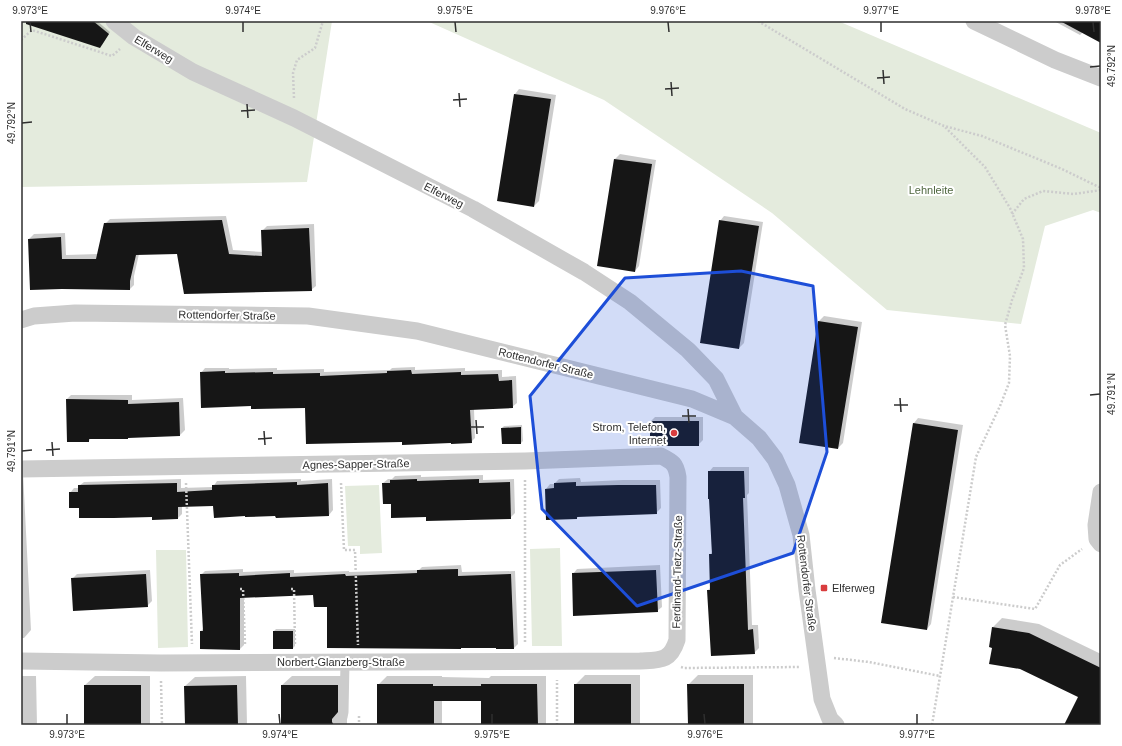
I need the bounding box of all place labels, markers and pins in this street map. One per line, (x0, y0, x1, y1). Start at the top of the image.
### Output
place label: Strom, Telefon, Internet (592, 421, 666, 446)
marker: Strom, Telefon, Internet (669, 428, 679, 438)
place label: Elferweg (832, 582, 875, 594)
marker: Elferweg (819, 583, 829, 593)

